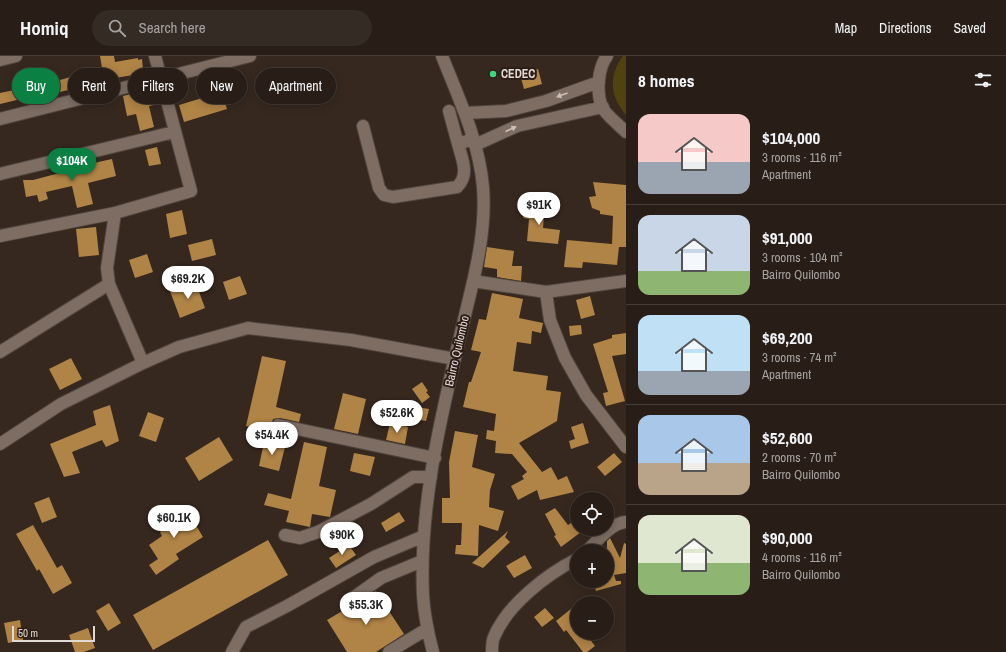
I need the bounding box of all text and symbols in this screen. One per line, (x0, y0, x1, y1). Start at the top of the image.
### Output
search box (92, 10, 372, 46)
text: Homiq (20, 15, 68, 41)
icon: search (106, 17, 128, 39)
text: Search here (138, 17, 206, 38)
text: Map (835, 19, 857, 37)
text: Directions (879, 19, 931, 37)
text: Saved (953, 19, 986, 37)
place label: CEDEC (501, 66, 535, 82)
chip: Buy (12, 68, 60, 104)
chip: Rent (68, 68, 120, 104)
chip: Filters (128, 68, 188, 104)
chip: New (196, 68, 247, 104)
chip: Apartment (255, 68, 336, 104)
marker: CEDEC (488, 69, 498, 79)
text: 8 homes (638, 69, 695, 92)
icon: filters (972, 69, 994, 91)
one-way arrow (556, 93, 568, 99)
one-way arrow (505, 126, 516, 132)
text: $104,000 (762, 126, 820, 149)
icon: home (670, 130, 718, 178)
pin: $104K (44, 148, 100, 182)
text: 3 rooms · 116 m² (762, 149, 842, 166)
text: $104K (56, 152, 88, 169)
text: Apartment (762, 166, 811, 183)
pin: $91K (515, 192, 563, 226)
text: $91K (526, 196, 552, 213)
text: $91,000 (762, 226, 812, 249)
icon: home (670, 231, 718, 279)
text: 3 rooms · 104 m² (762, 249, 843, 266)
pin: $69.2K (155, 266, 221, 300)
text: Bairro Quilombo (762, 266, 840, 283)
text: $69.2K (171, 270, 205, 287)
street label: Bairro Quilombo (441, 314, 473, 388)
text: $69,200 (762, 326, 812, 349)
icon: home (670, 331, 718, 379)
text: 3 rooms · 74 m² (762, 349, 837, 366)
text: Apartment (762, 366, 811, 383)
pin: $52.6K (364, 400, 430, 434)
text: $52.6K (380, 404, 414, 421)
pin: $54.4K (239, 422, 305, 456)
text: $54.4K (255, 426, 289, 443)
text: $52,600 (762, 426, 812, 449)
icon: home (670, 431, 718, 479)
text: 2 rooms · 70 m² (762, 449, 837, 466)
text: Bairro Quilombo (762, 466, 840, 483)
map controls (570, 492, 614, 640)
button: locate (570, 492, 614, 536)
pin: $60.1K (141, 505, 207, 539)
text: $60.1K (157, 509, 191, 526)
pin: $90K (318, 522, 366, 556)
text: $90K (329, 526, 355, 543)
text: $90,000 (762, 526, 812, 549)
icon: home (670, 531, 718, 579)
button: + (570, 544, 614, 588)
text: 4 rooms · 116 m² (762, 549, 842, 566)
text: Bairro Quilombo (762, 566, 840, 583)
pin: $55.3K (333, 592, 399, 626)
text: $55.3K (349, 596, 383, 613)
button: − (570, 596, 614, 640)
scale bar (12, 624, 95, 643)
text: 50 m (18, 626, 38, 640)

